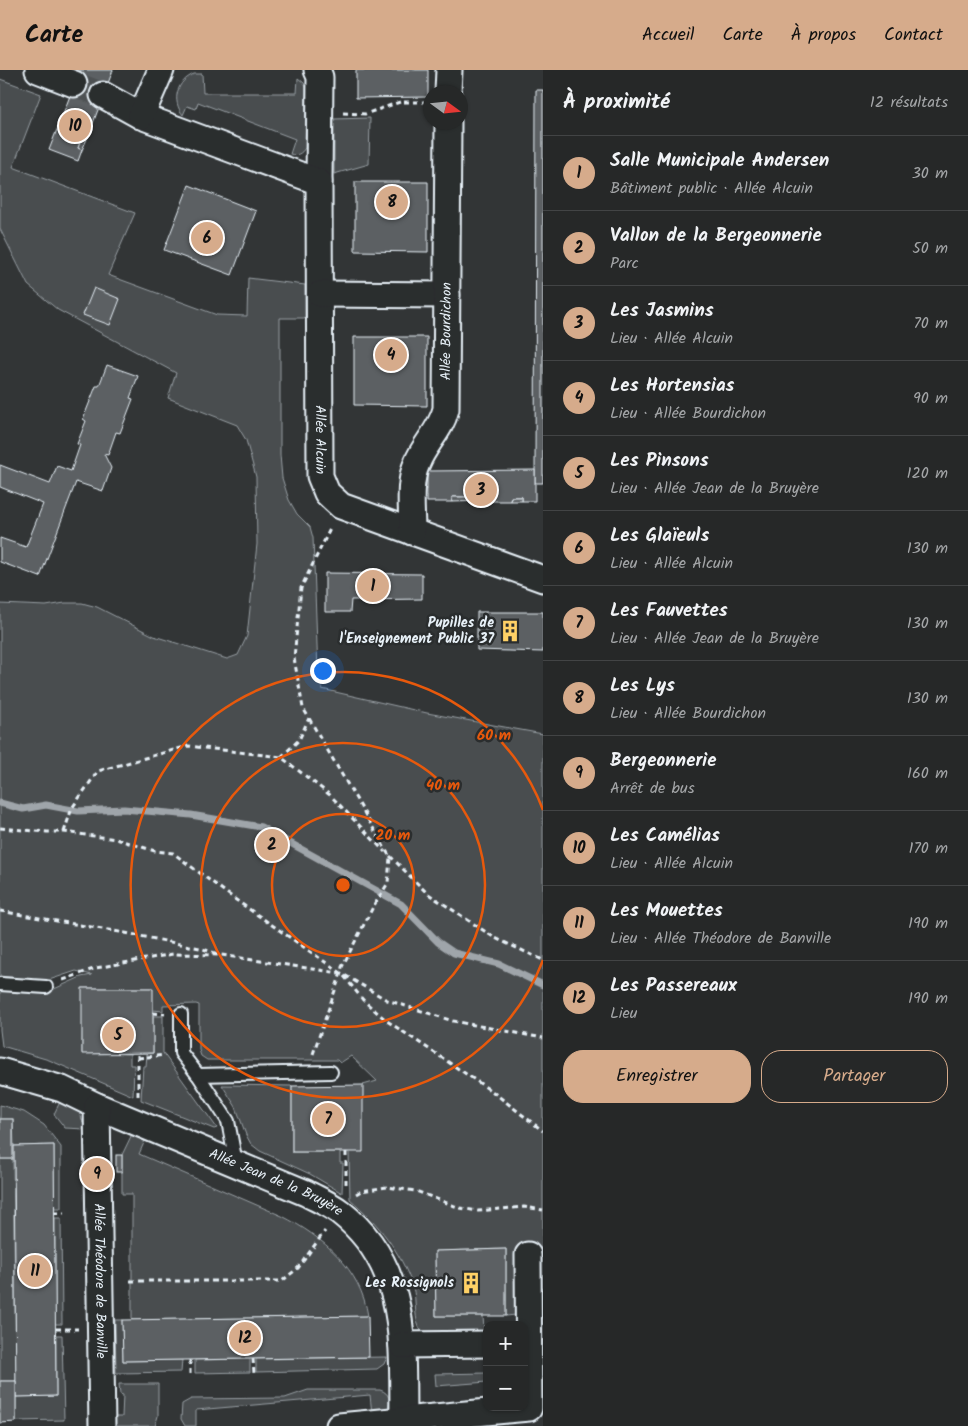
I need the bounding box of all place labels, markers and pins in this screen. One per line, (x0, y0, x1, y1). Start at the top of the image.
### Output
pin: 10 (59, 107, 91, 145)
pin: 8 (376, 183, 408, 221)
pin: 6 (191, 219, 223, 257)
pin: 4 (375, 336, 407, 374)
pin: 3 (465, 471, 497, 509)
pin: 1 (357, 567, 389, 605)
place label: Pupilles de l'Enseignement Public 37 (339, 612, 494, 650)
building icon: Pupilles de l'Enseignement Public 37 (497, 618, 523, 644)
pin: 2 (256, 826, 288, 864)
centre of rings (334, 876, 352, 894)
pin: 5 (102, 1016, 134, 1054)
pin: 7 (312, 1100, 344, 1138)
pin: 9 (81, 1155, 113, 1193)
pin: 11 (19, 1252, 51, 1290)
building icon: Les Rossignols (458, 1270, 484, 1296)
place label: Les Rossignols (365, 1272, 454, 1294)
pin: 12 (229, 1319, 261, 1357)

